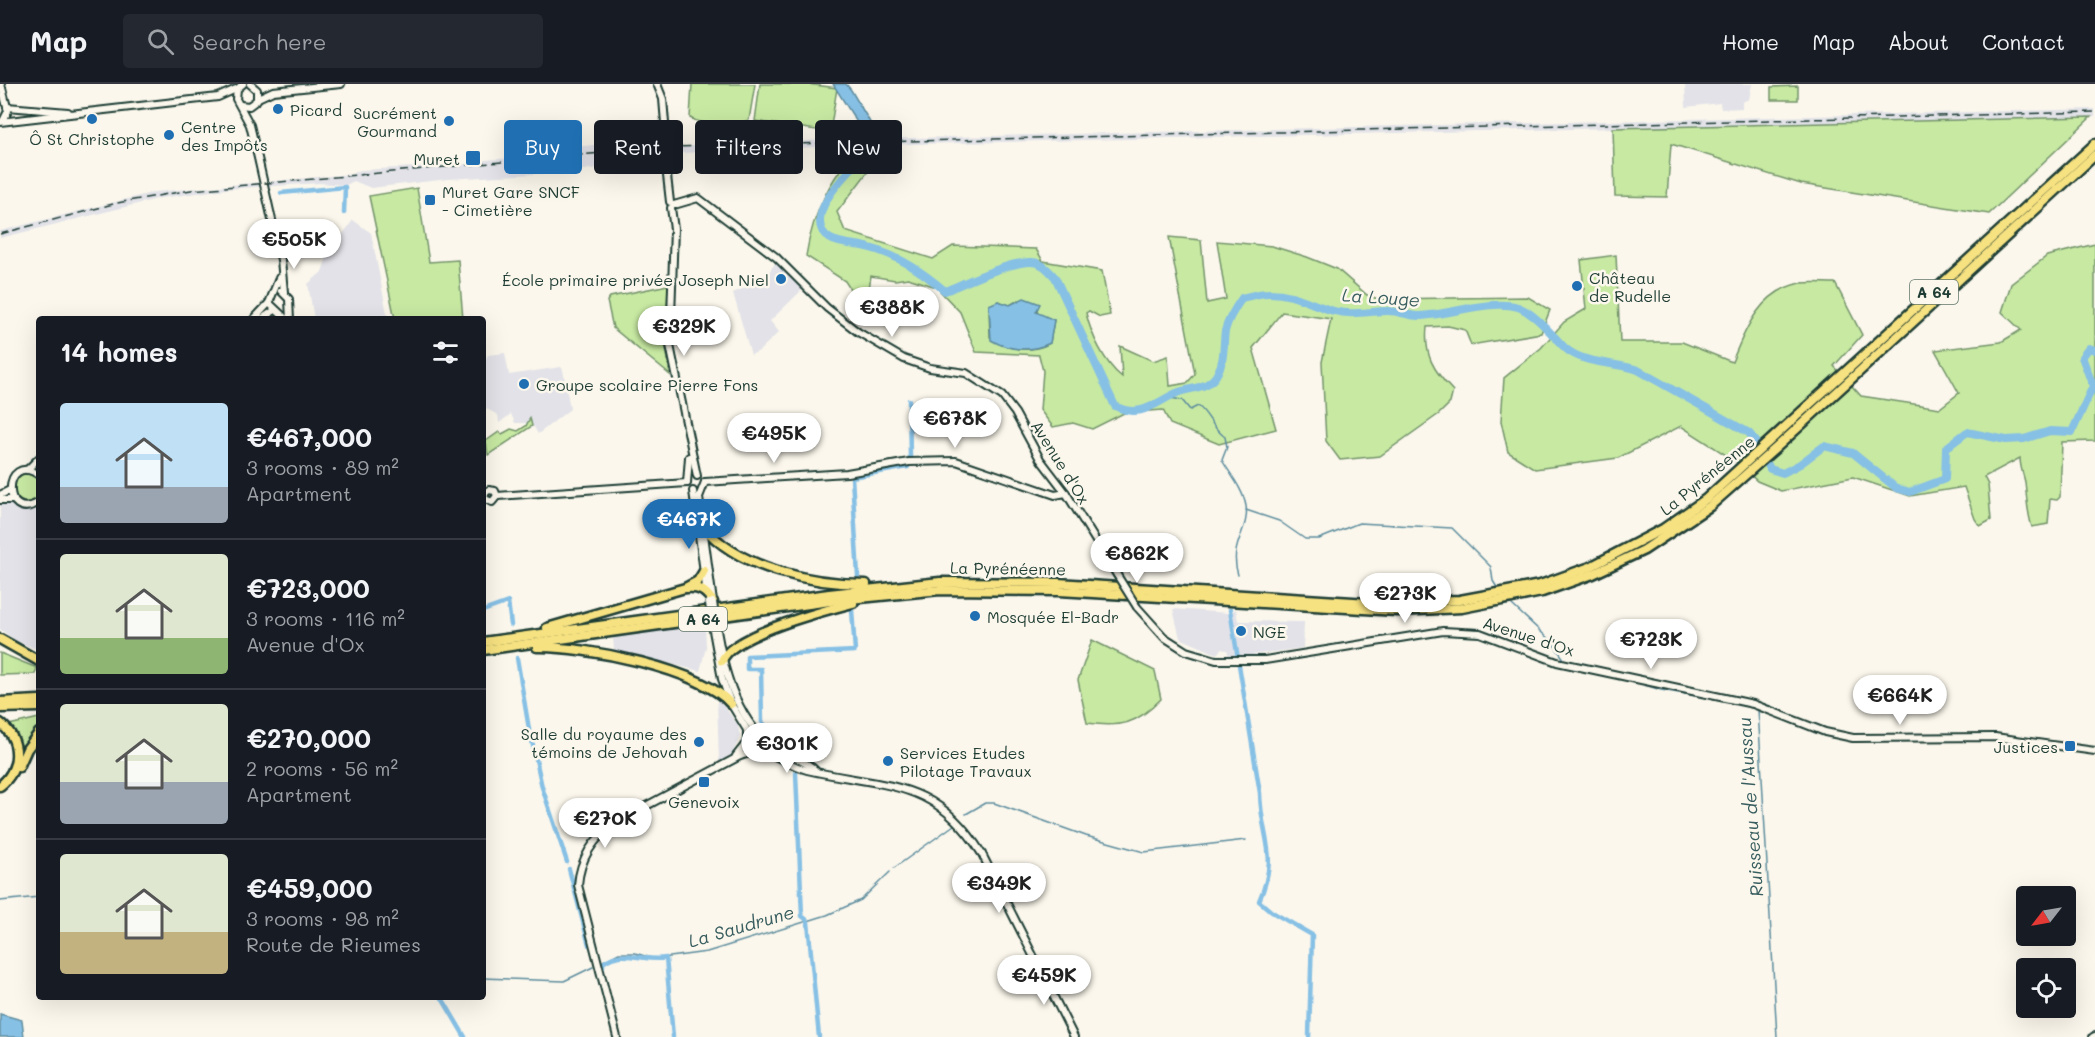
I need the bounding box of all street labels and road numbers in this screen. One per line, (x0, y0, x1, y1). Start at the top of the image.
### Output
road number: A 64 (1910, 280, 1958, 304)
street label: Avenue d'Ox (1027, 416, 1095, 508)
street label: La Pyrénéenne (1655, 430, 1759, 520)
street label: La Pyrénéenne (950, 556, 1066, 580)
road number: A 64 (679, 607, 727, 631)
street label: Avenue d'Ox (1481, 611, 1577, 661)

